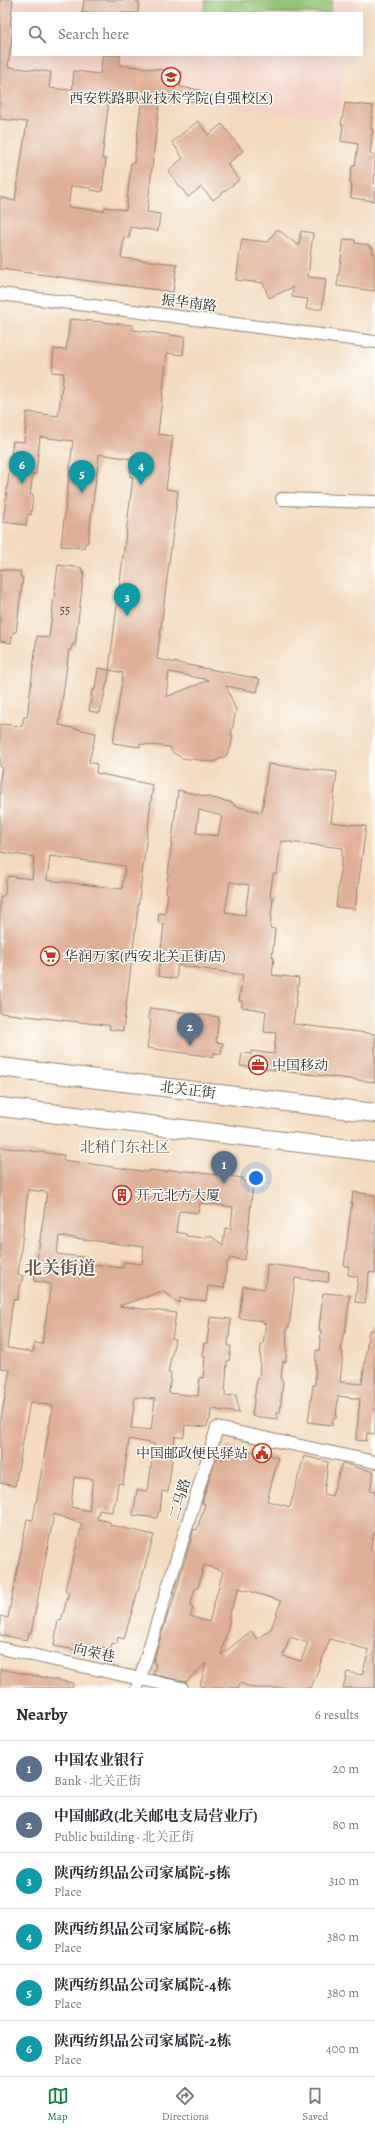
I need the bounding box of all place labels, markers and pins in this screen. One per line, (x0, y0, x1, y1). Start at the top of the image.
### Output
school or university icon: 西安铁路职业技术学院(自强校区) (160, 66, 182, 88)
place label: 西安铁路职业技术学院(自强校区) (69, 89, 273, 108)
pin: 6 (9, 451, 35, 484)
pin: 4 (128, 452, 154, 485)
pin: 5 (69, 460, 95, 493)
pin: 3 (114, 583, 140, 616)
supermarket icon: 华润万家(西安北关正街店) (39, 945, 61, 967)
place label: 华润万家(西安北关正街店) (64, 947, 226, 966)
pin: 2 (177, 1013, 203, 1046)
office icon: 中国移动 (247, 1054, 269, 1076)
place label: 中国移动 (272, 1056, 328, 1075)
pin: 1 (211, 1151, 237, 1184)
building icon: 开元北方大厦 (111, 1184, 133, 1206)
place label: 开元北方大厦 (136, 1186, 220, 1205)
public building icon: 中国邮政便民驿站 (251, 1442, 273, 1464)
place label: 中国邮政便民驿站 (136, 1444, 248, 1463)

